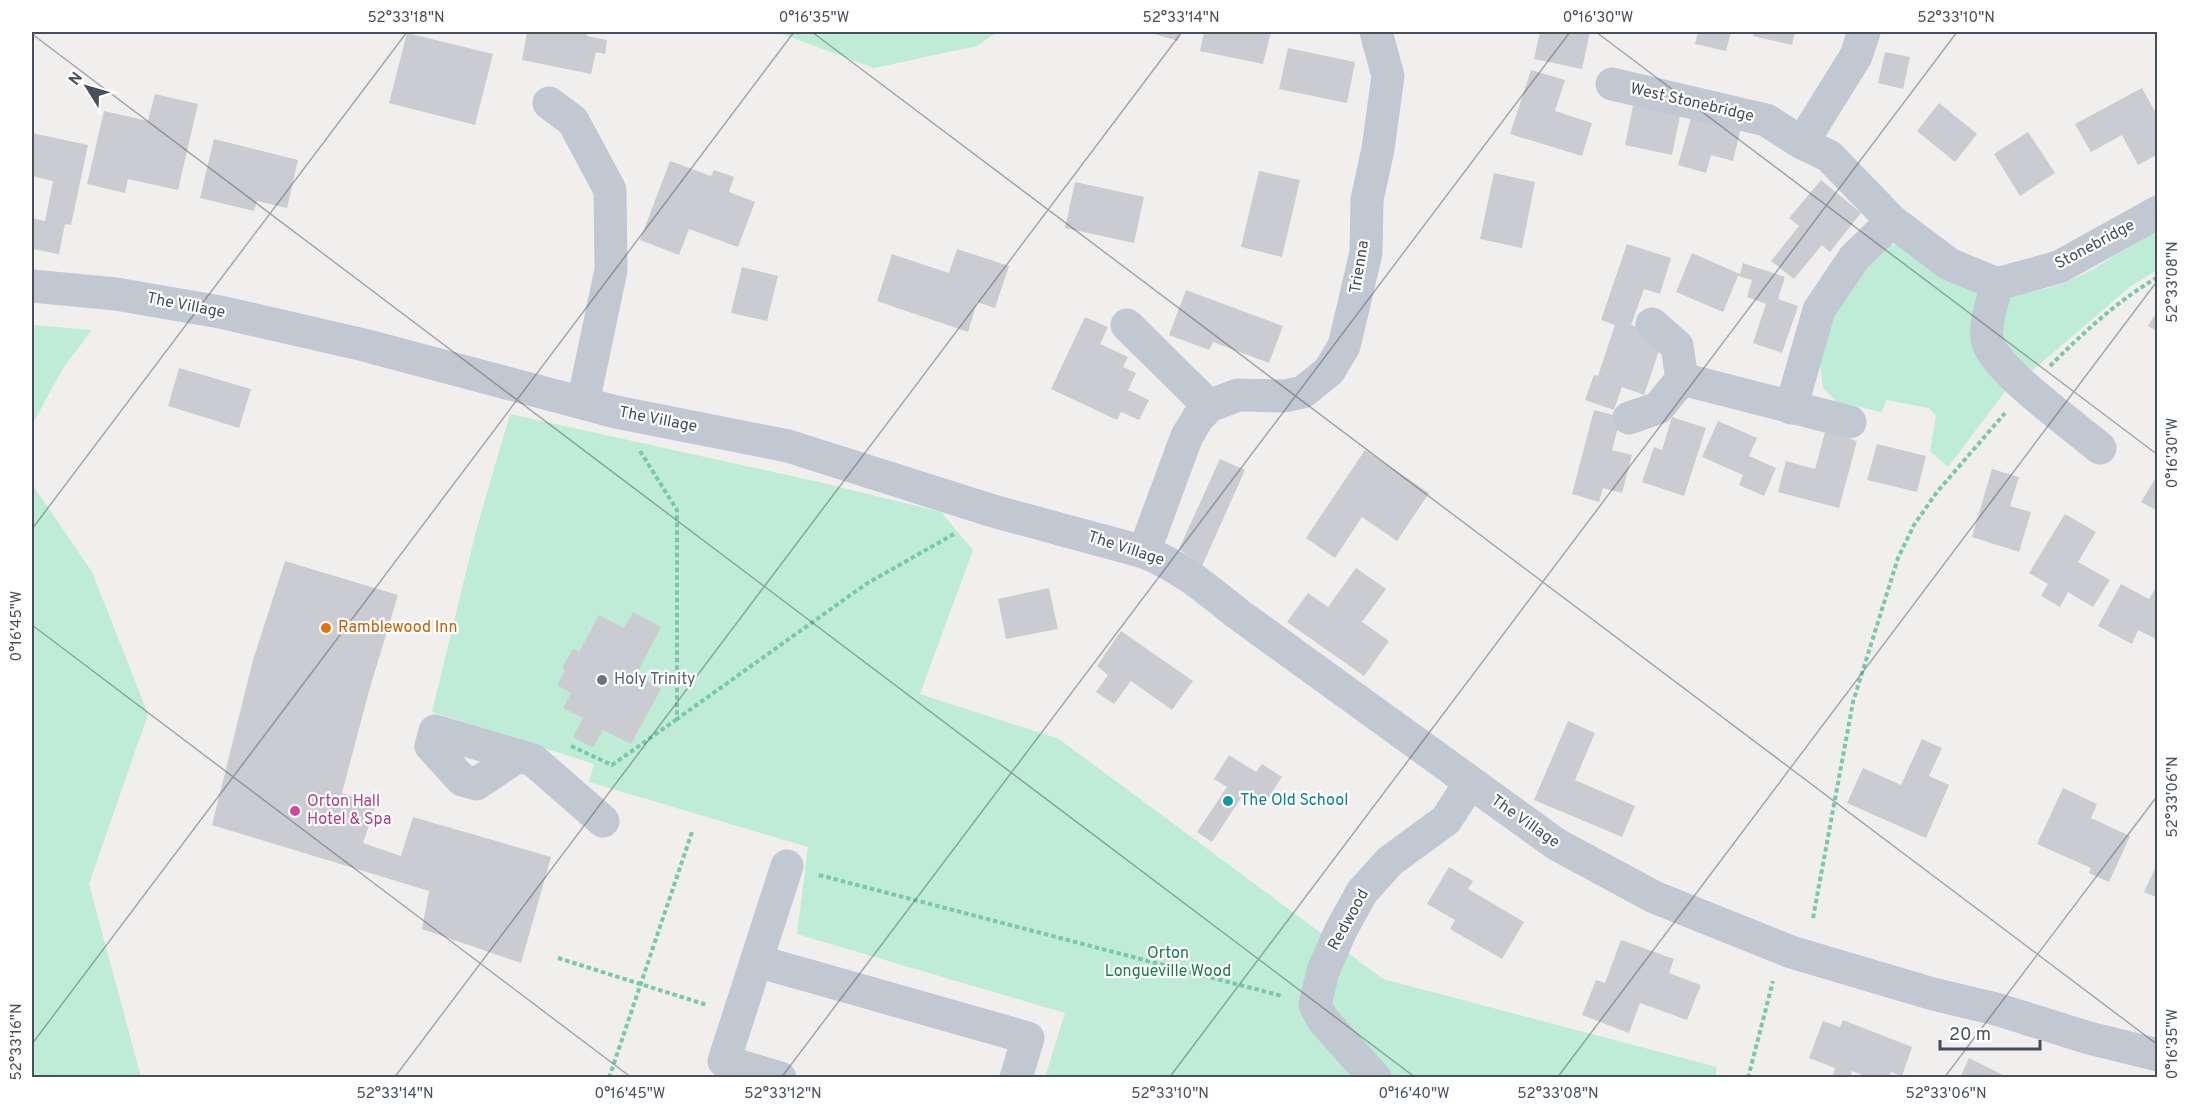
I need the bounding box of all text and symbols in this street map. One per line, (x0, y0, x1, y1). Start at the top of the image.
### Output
text: 52°33'18"N (367, 9, 445, 28)
text: 0°16'35"W (779, 9, 849, 28)
text: 52°33'14"N (1142, 9, 1220, 28)
text: 0°16'30"W (1563, 9, 1633, 28)
text: 52°33'10"N (1917, 9, 1995, 28)
north arrow (57, 57, 117, 117)
text: N (65, 69, 88, 90)
street label: West Stonebridge (1628, 79, 1756, 127)
street label: Stonebridge (2052, 216, 2138, 274)
street label: Trienna (1346, 239, 1374, 295)
text: 52°33'08"N (2164, 241, 2183, 323)
street label: The Village (145, 289, 227, 323)
street label: The Village (617, 403, 699, 437)
text: 0°16'30"W (2164, 418, 2183, 488)
street label: The Village (1085, 527, 1167, 571)
text: 0°16'45"W (8, 591, 27, 661)
place label: Ramblewood Inn (338, 618, 457, 638)
marker: Ramblewood Inn (319, 621, 333, 635)
place label: Holy Trinity (614, 670, 695, 690)
marker: Holy Trinity (595, 673, 609, 687)
text: 52°33'06"N (2164, 756, 2183, 838)
place label: The Old School (1240, 791, 1348, 811)
street label: The Village (1487, 791, 1563, 853)
place label: Orton Hall Hotel & Spa (307, 792, 391, 830)
marker: The Old School (1221, 794, 1235, 808)
marker: Orton Hall Hotel & Spa (288, 804, 302, 818)
street label: Redwood (1324, 886, 1374, 954)
park label: Orton Longueville Wood (1105, 944, 1231, 982)
text: 52°33'16"N (8, 1003, 27, 1081)
text: 0°16'35"W (2164, 1009, 2183, 1079)
scale bar (1940, 1013, 2040, 1051)
text: 20 m (1949, 1024, 1991, 1047)
text: 52°33'14"N (356, 1085, 434, 1104)
text: 0°16'45"W (595, 1085, 665, 1104)
text: 52°33'12"N (744, 1085, 822, 1104)
text: 52°33'10"N (1131, 1085, 1209, 1104)
text: 0°16'40"W (1378, 1085, 1450, 1104)
text: 52°33'08"N (1517, 1085, 1599, 1104)
text: 52°33'06"N (1905, 1085, 1987, 1104)

